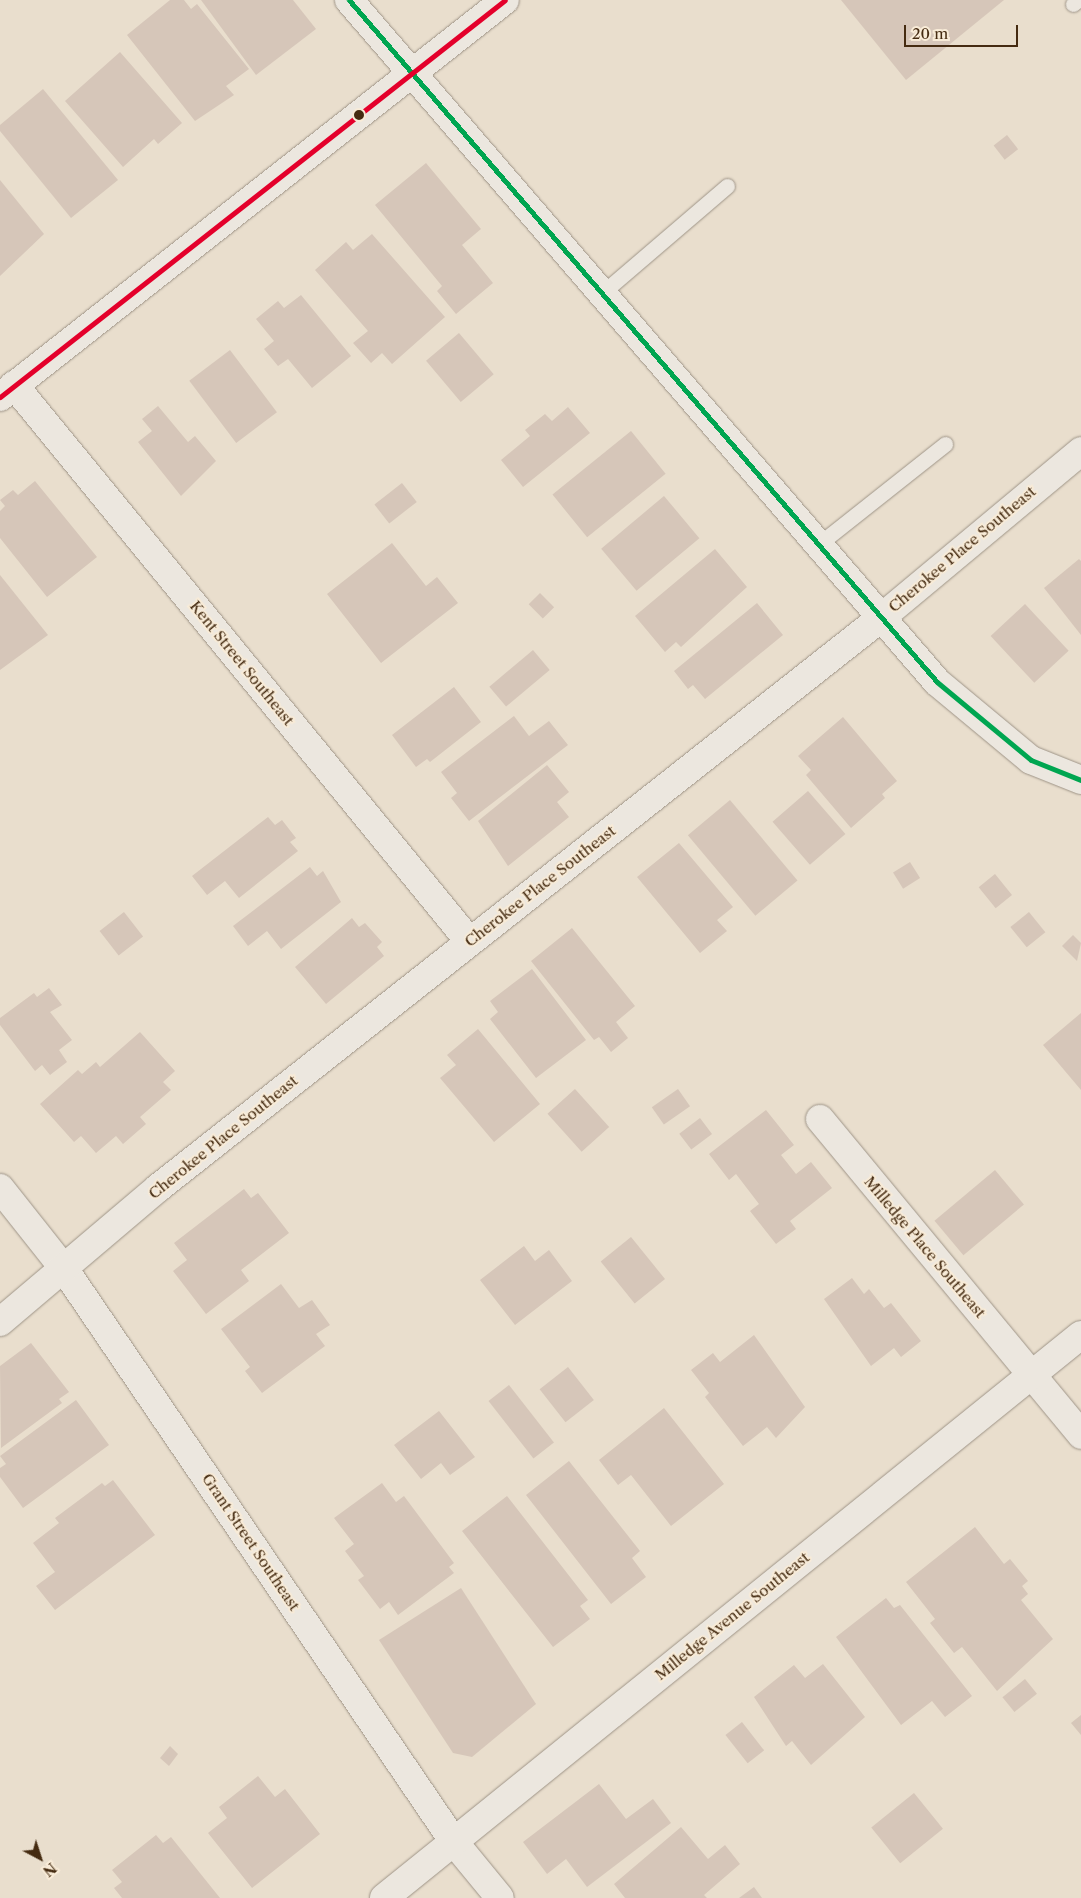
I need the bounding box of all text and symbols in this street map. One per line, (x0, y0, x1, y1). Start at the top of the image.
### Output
scale bar (906, 15, 1020, 47)
text: 20 m (912, 24, 948, 43)
unlabelled marker (354, 110, 364, 120)
street label: Cherokee Place Southeast (885, 482, 1039, 616)
street label: Kent Street Southeast (186, 597, 298, 729)
street label: Cherokee Place Southeast (461, 822, 619, 950)
street label: Cherokee Place Southeast (145, 1071, 301, 1203)
street label: Milledge Place Southeast (861, 1173, 989, 1321)
street label: Grant Street Southeast (198, 1470, 304, 1614)
street label: Milledge Avenue Southeast (651, 1548, 813, 1684)
north arrow (15, 1833, 65, 1883)
text: N (39, 1859, 60, 1880)

